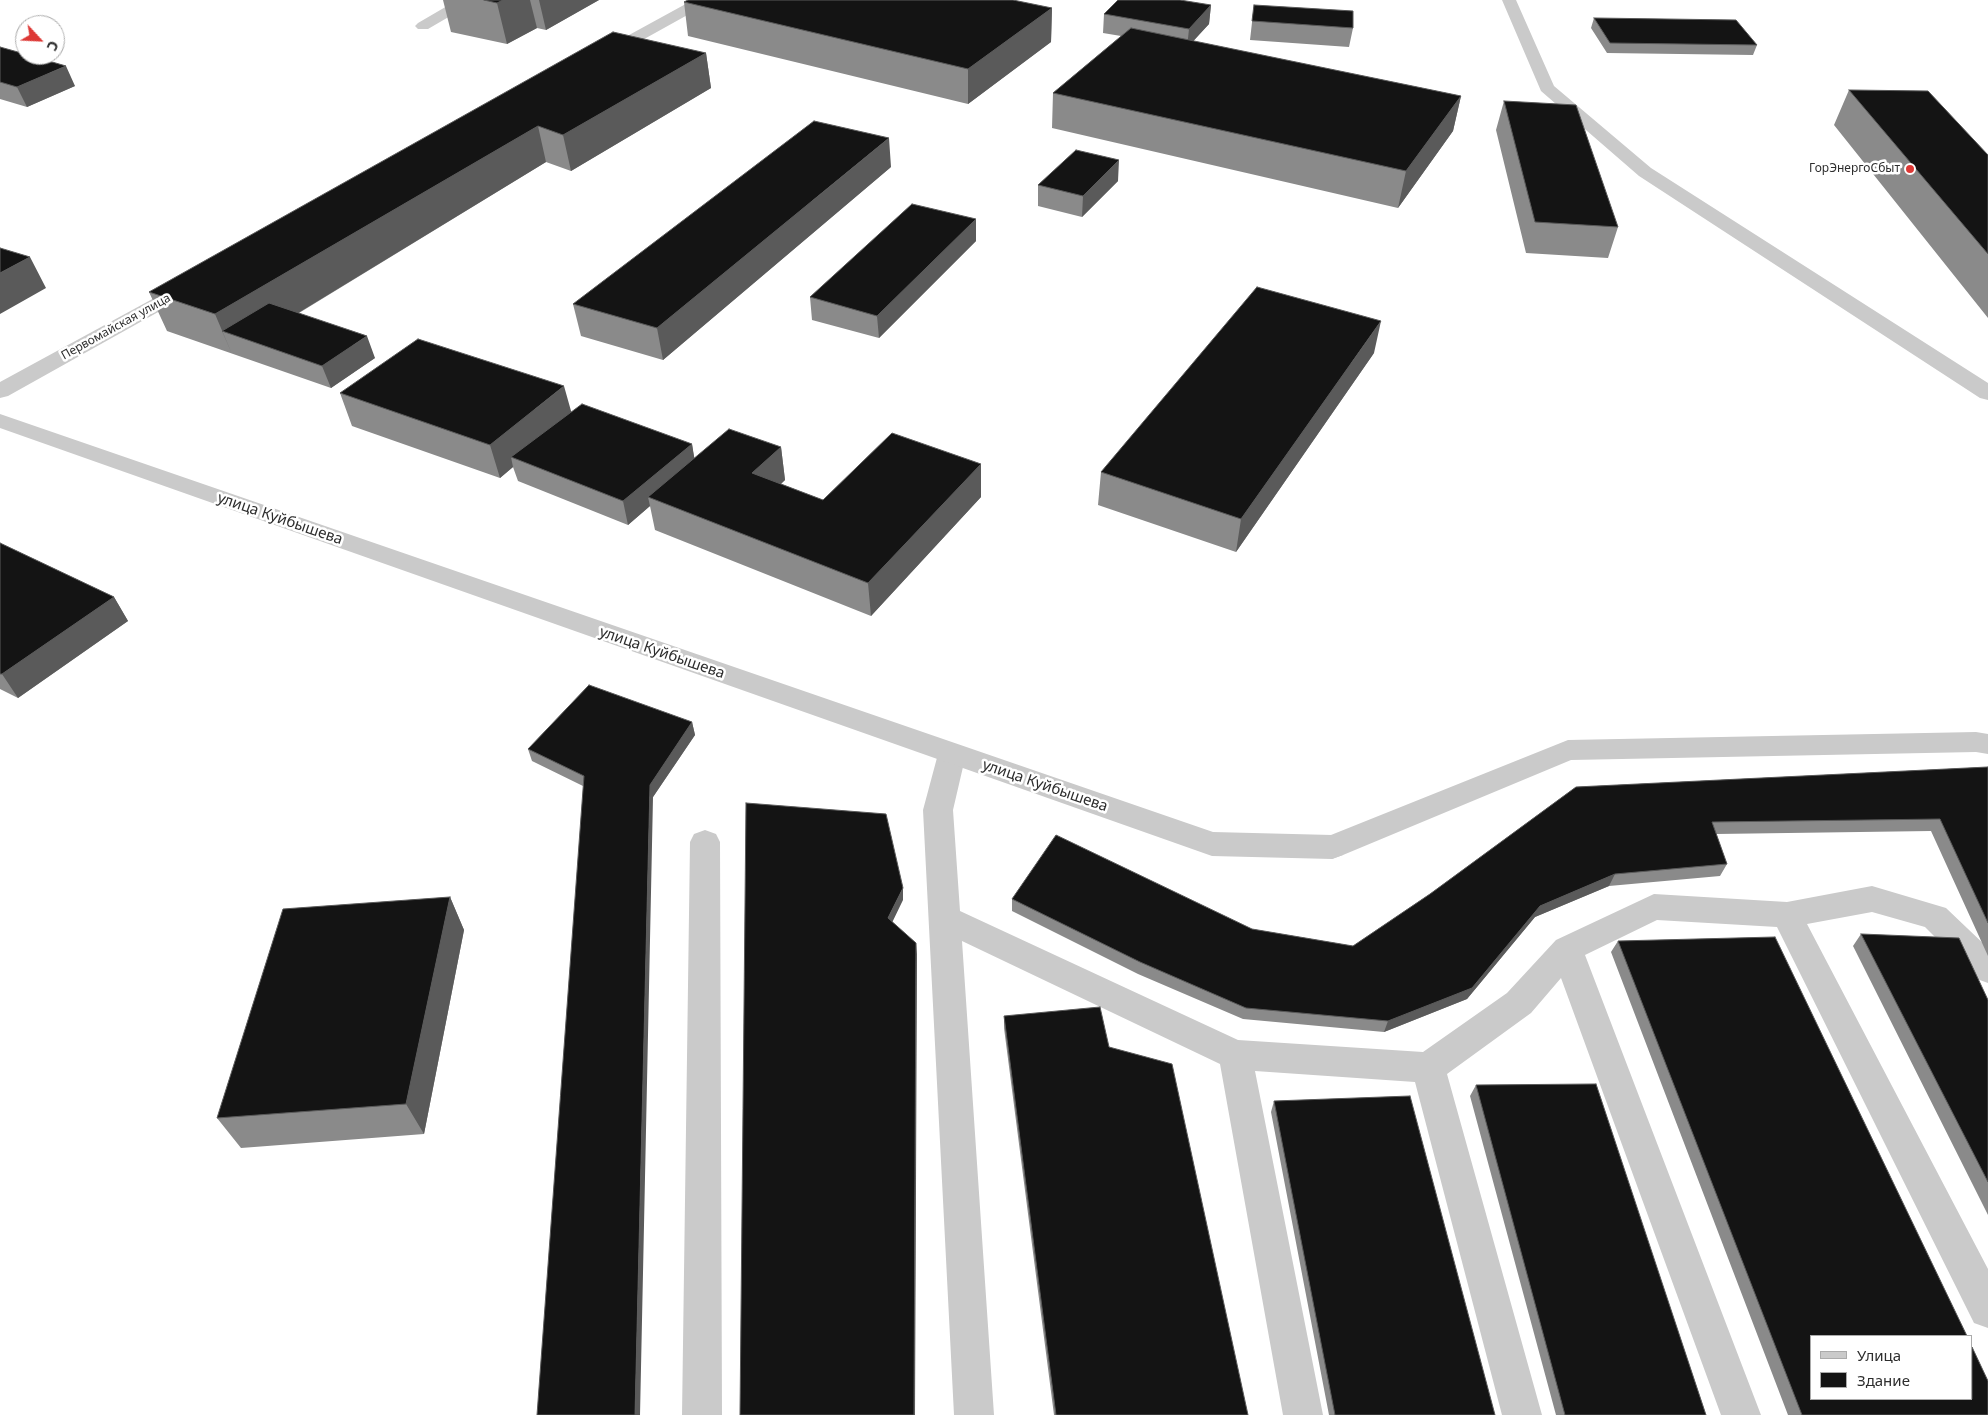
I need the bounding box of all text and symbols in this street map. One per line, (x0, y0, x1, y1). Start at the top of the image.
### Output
north arrow (15, 15, 65, 65)
text: С (43, 38, 64, 54)
place label: ГорЭнергоСбыт (1809, 162, 1900, 176)
marker: ГорЭнергоСбыт (1904, 163, 1916, 175)
street label: Первомайская улица (59, 291, 173, 363)
street label: улица Куйбышева (215, 489, 345, 549)
street label: улица Куйбышева (597, 623, 727, 683)
street label: улица Куйбышева (980, 756, 1110, 816)
legend (1810, 1335, 1973, 1400)
text: Улица (1857, 1345, 1901, 1365)
text: Здание (1857, 1370, 1910, 1390)

